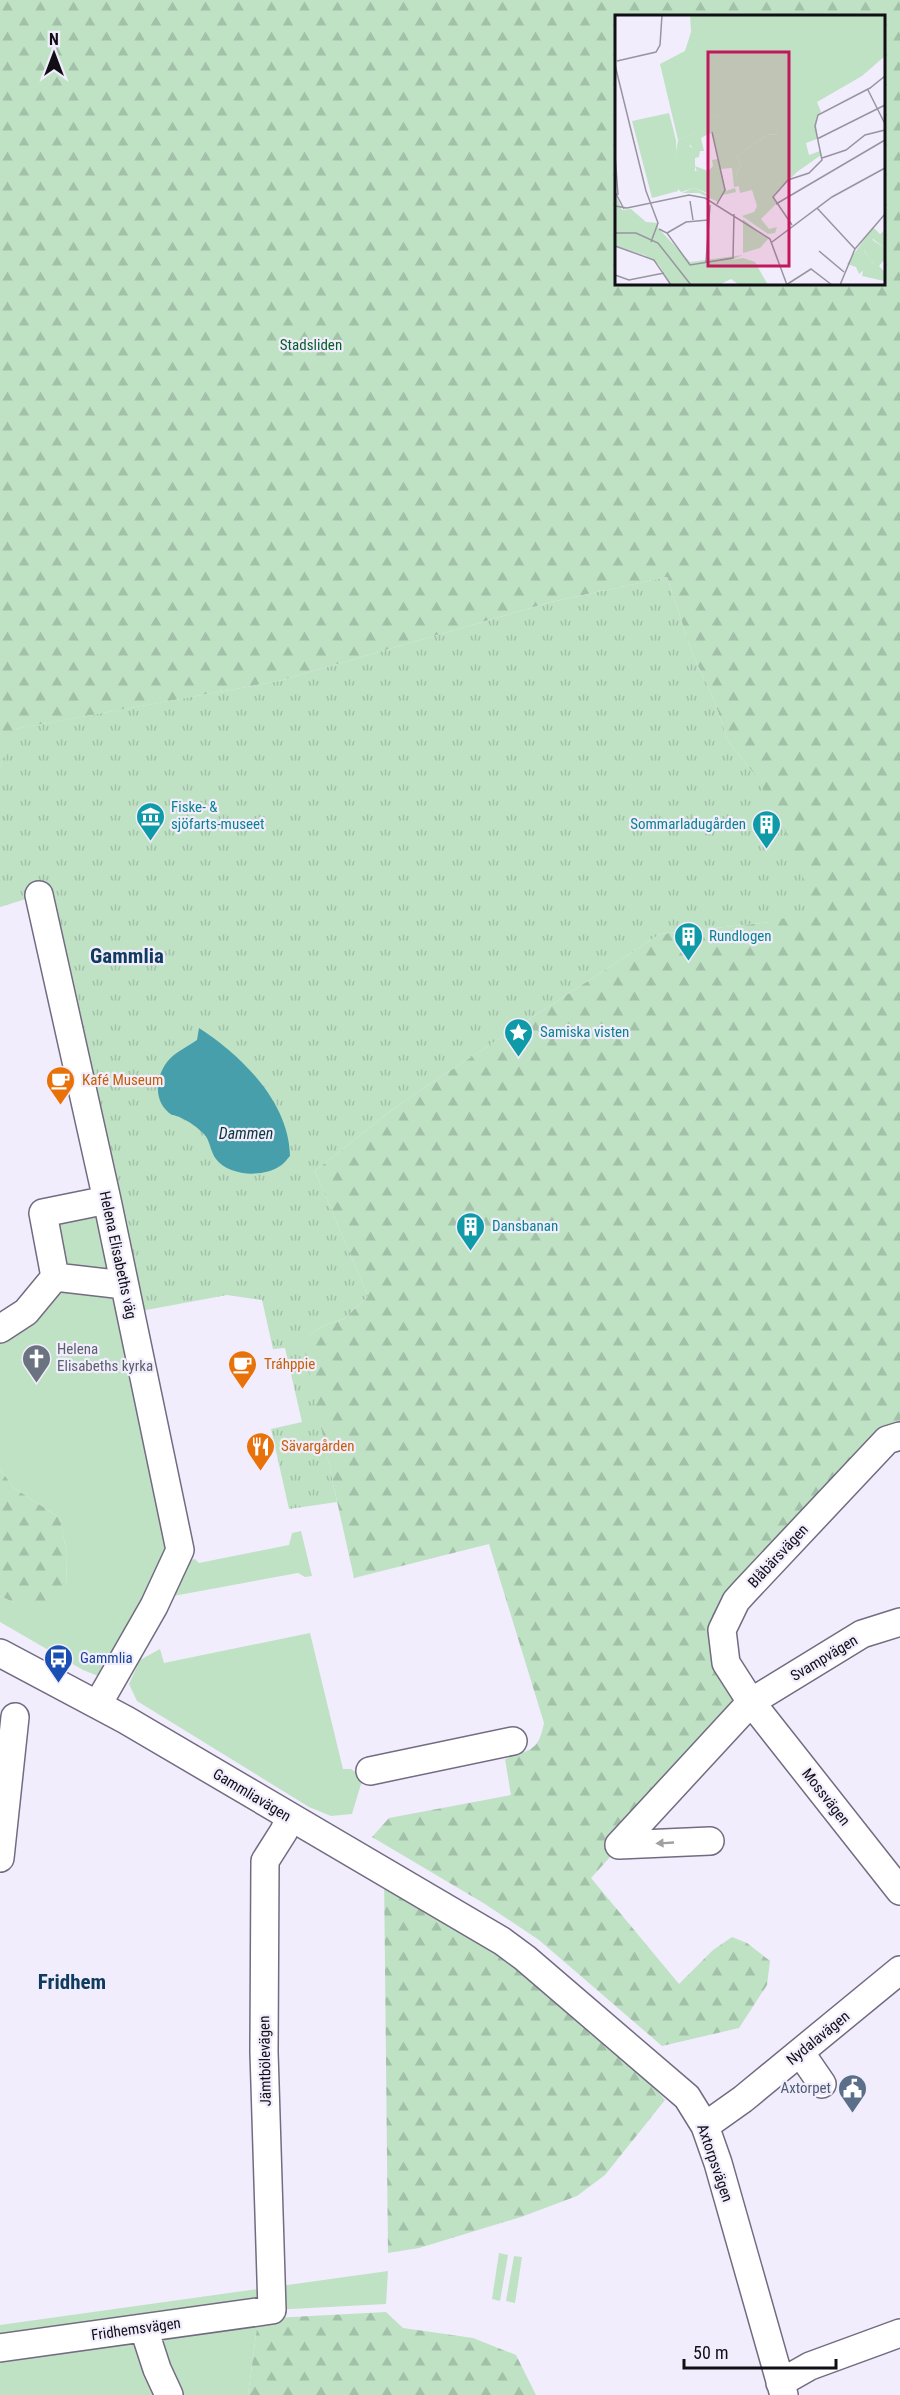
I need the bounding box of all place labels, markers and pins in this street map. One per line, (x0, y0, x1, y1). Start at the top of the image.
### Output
place label: Fiske- & sjöfarts-museet (171, 798, 265, 833)
museum icon: Fiske- & sjöfarts-museet (134, 800, 166, 842)
building icon: Sommarladugården (751, 808, 783, 850)
place label: Sommarladugården (630, 815, 746, 833)
building icon: Rundlogen (672, 920, 704, 962)
place label: Rundlogen (709, 927, 772, 945)
place icon: Samiska visten (503, 1016, 535, 1058)
place label: Samiska visten (540, 1023, 629, 1041)
cafe icon: Kafé Museum (45, 1064, 77, 1106)
place label: Kafé Museum (82, 1071, 163, 1089)
building icon: Dansbanan (455, 1210, 487, 1252)
place label: Dansbanan (492, 1217, 558, 1235)
place label: Helena Elisabeths kyrka (57, 1340, 153, 1375)
church icon: Helena Elisabeths kyrka (20, 1342, 52, 1384)
cafe icon: Tráhppie (227, 1348, 259, 1390)
place label: Tráhppie (264, 1355, 315, 1373)
restaurant icon: Sävargården (244, 1430, 276, 1472)
place label: Sävargården (281, 1437, 355, 1455)
bus stop icon: Gammlia (43, 1642, 75, 1684)
place label: Gammlia (80, 1649, 133, 1667)
public building icon: Axtorpet (836, 2072, 868, 2114)
place label: Axtorpet (781, 2079, 831, 2097)

